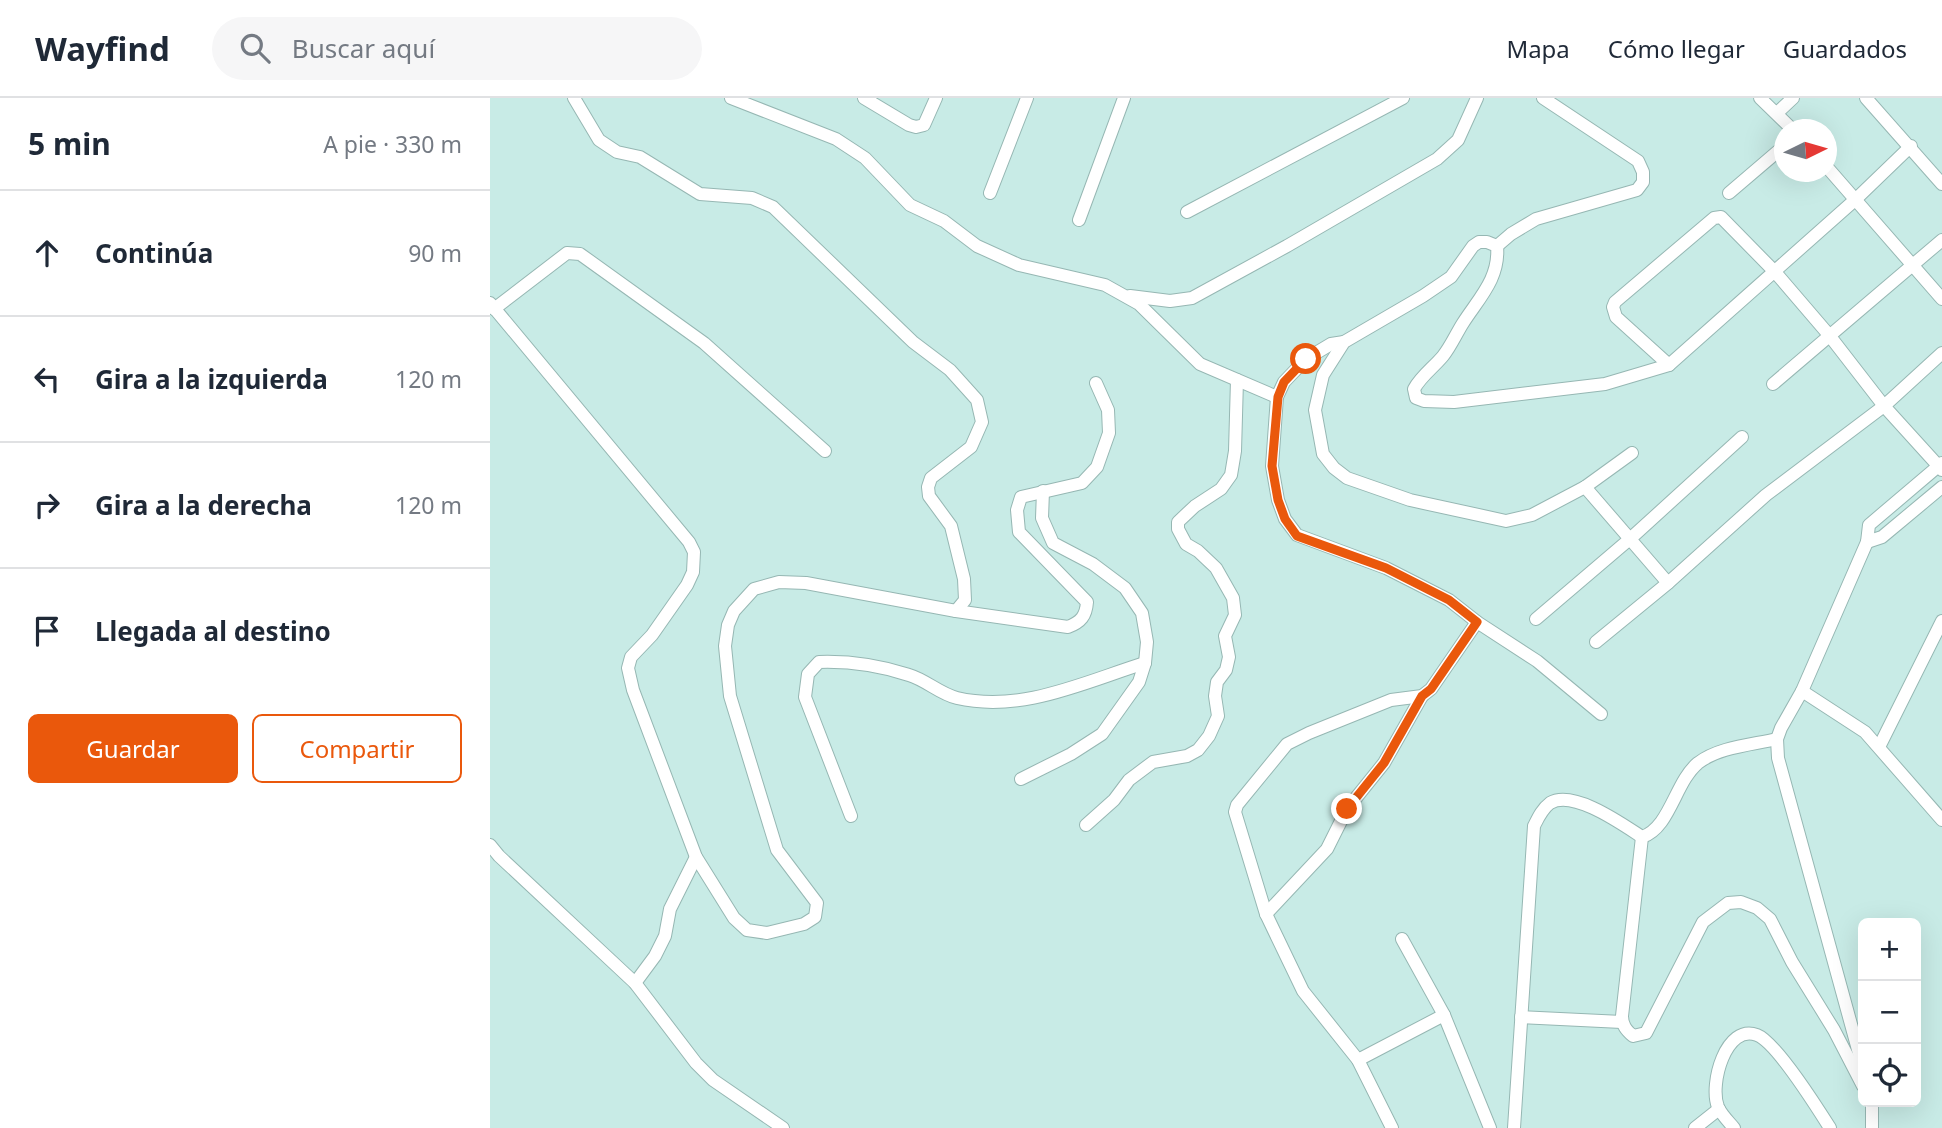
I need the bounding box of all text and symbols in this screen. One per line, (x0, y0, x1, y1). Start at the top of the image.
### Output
search box (212, 17, 702, 80)
text: Wayfind (35, 26, 170, 71)
icon: search (236, 29, 274, 67)
text: Buscar aquí (292, 30, 435, 66)
text: Mapa (1506, 32, 1570, 65)
text: Cómo llegar (1608, 32, 1745, 65)
text: Guardados (1783, 32, 1907, 65)
north arrow (1774, 119, 1837, 182)
text: 5 min (28, 123, 111, 164)
text: A pie · 330 m (323, 128, 462, 160)
icon: ahead (28, 234, 66, 272)
text: Continúa (95, 235, 213, 271)
text: 90 m (408, 237, 462, 269)
route start (1290, 343, 1321, 374)
icon: left (28, 360, 66, 398)
text: Gira a la izquierda (95, 361, 328, 397)
text: 120 m (395, 363, 462, 395)
icon: right (28, 486, 66, 524)
text: Gira a la derecha (95, 487, 312, 523)
text: 120 m (395, 489, 462, 521)
icon: arrive (28, 612, 66, 650)
text: Llegada al destino (95, 613, 331, 649)
button: Guardar (28, 714, 238, 783)
button: Compartir (252, 714, 462, 783)
route end (1331, 793, 1362, 824)
map controls (1858, 918, 1921, 1107)
button: + (1858, 918, 1921, 981)
button: − (1858, 981, 1921, 1044)
button: locate (1858, 1044, 1921, 1107)

